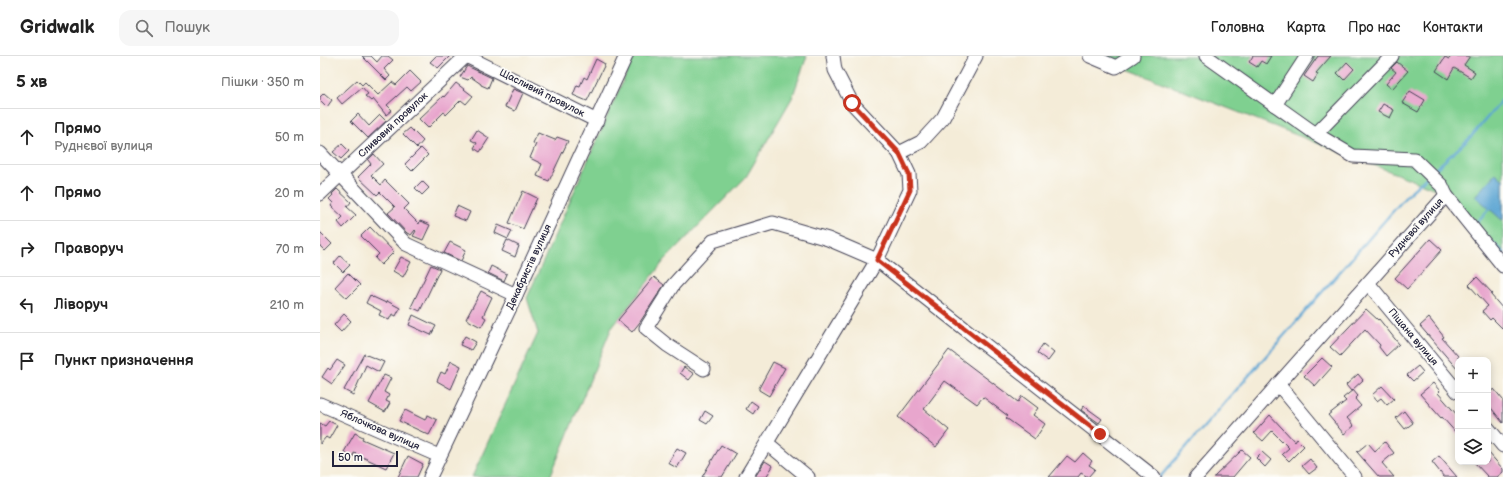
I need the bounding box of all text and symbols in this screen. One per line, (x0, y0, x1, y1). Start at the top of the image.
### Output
search box (119, 10, 399, 46)
text: Gridwalk (20, 16, 95, 39)
icon: search (133, 17, 155, 39)
text: Пошук (165, 18, 210, 37)
text: Головна (1211, 19, 1264, 36)
text: Карта (1286, 19, 1326, 36)
text: Про нас (1348, 19, 1400, 36)
text: Контакти (1422, 19, 1483, 36)
street label: Щасливий провулок (497, 66, 587, 120)
text: 5 хв (16, 72, 47, 92)
text: Пішки · 350 m (221, 74, 304, 90)
street label: Сливовий провулок (356, 89, 431, 160)
route start (843, 94, 861, 112)
text: Прямо (54, 119, 101, 138)
icon: ahead (16, 126, 38, 148)
text: 50 m (275, 129, 304, 145)
text: Руднєвої вулиця (54, 138, 153, 154)
icon: ahead (16, 182, 38, 204)
text: Прямо (54, 183, 101, 202)
text: 20 m (274, 185, 304, 201)
street label: Руднєвої вулиця (1386, 195, 1446, 260)
street label: Декабристів вулиця (504, 222, 554, 312)
icon: right (16, 238, 38, 260)
text: Праворуч (54, 239, 124, 258)
text: 70 m (276, 241, 304, 257)
icon: left (16, 294, 38, 316)
text: Ліворуч (54, 295, 108, 314)
text: 210 m (270, 297, 304, 313)
street label: Піщана вулиця (1386, 306, 1441, 368)
icon: arrive (16, 350, 38, 372)
text: Пункт призначення (54, 351, 194, 370)
map controls (1455, 357, 1491, 465)
button: + (1455, 357, 1491, 393)
button: − (1455, 393, 1491, 429)
street label: Яблочкова вулиця (339, 407, 422, 453)
route end (1091, 425, 1109, 443)
button: layers (1455, 429, 1491, 465)
scale bar (332, 449, 398, 468)
text: 50 m (338, 451, 363, 464)

